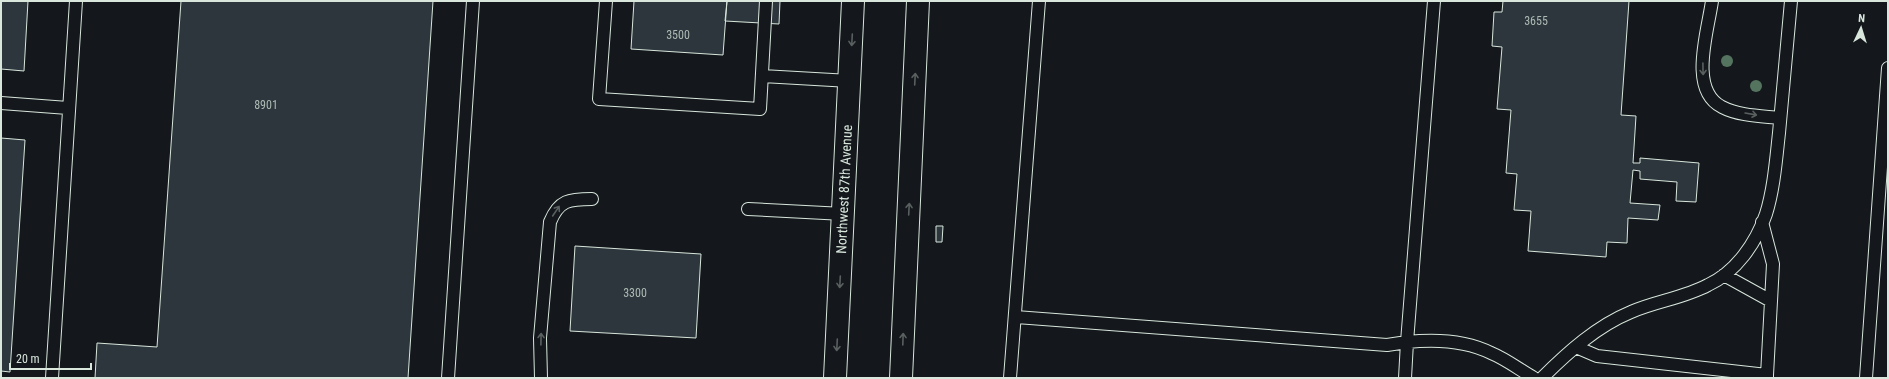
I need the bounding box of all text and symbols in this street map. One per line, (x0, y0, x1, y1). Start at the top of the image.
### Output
north arrow (1841, 8, 1881, 48)
text: N (1858, 12, 1866, 25)
house number: 3655 (1524, 14, 1548, 28)
house number: 3500 (666, 28, 690, 42)
one-way arrow (848, 33, 855, 46)
one-way arrow (1699, 62, 1707, 75)
one-way arrow (911, 73, 918, 86)
house number: 8901 (254, 98, 278, 112)
one-way arrow (1744, 111, 1757, 119)
street label: Northwest 87th Avenue (833, 124, 855, 254)
one-way arrow (905, 203, 913, 216)
one-way arrow (552, 206, 560, 217)
one-way arrow (837, 275, 844, 288)
house number: 3300 (623, 286, 647, 300)
one-way arrow (537, 333, 544, 346)
one-way arrow (899, 333, 907, 346)
one-way arrow (833, 338, 840, 351)
scale bar (10, 345, 91, 371)
text: 20 m (16, 352, 40, 366)

